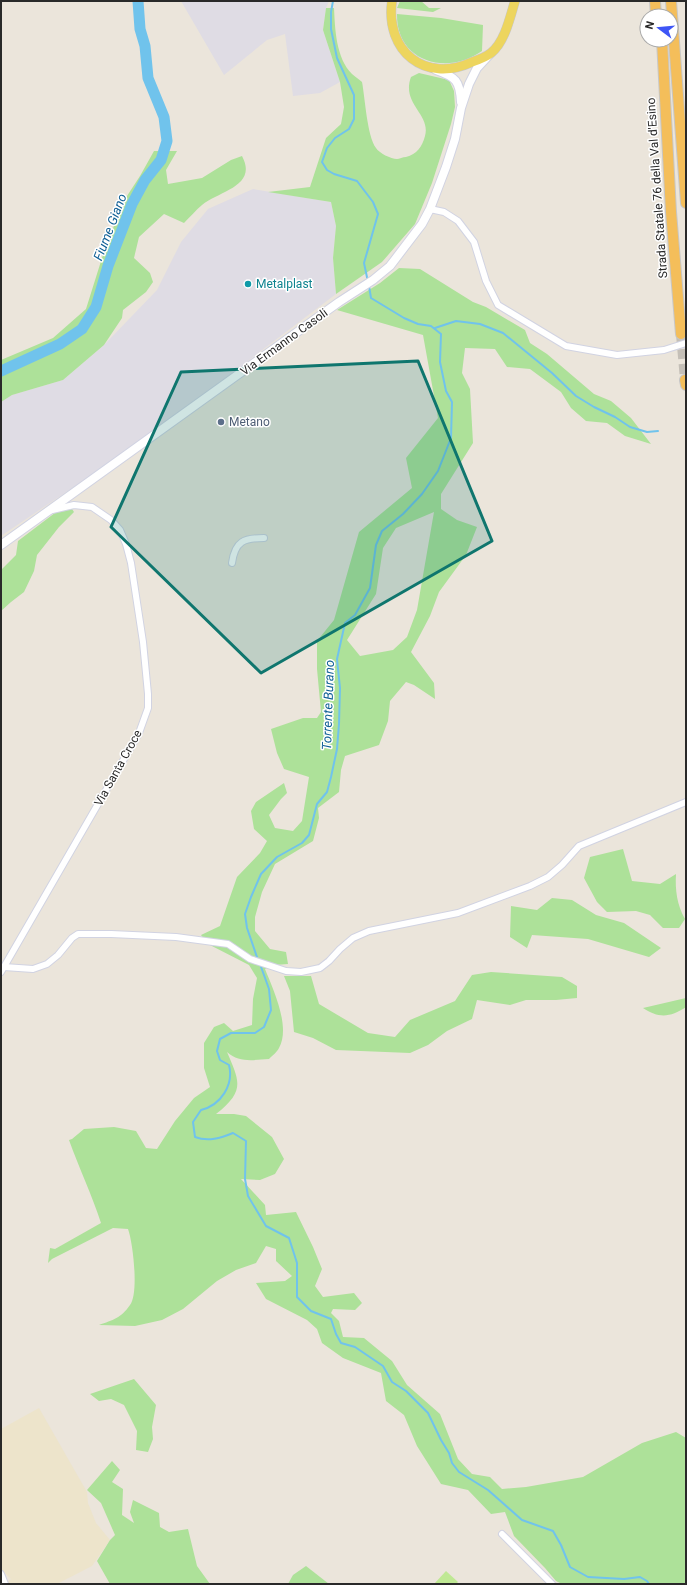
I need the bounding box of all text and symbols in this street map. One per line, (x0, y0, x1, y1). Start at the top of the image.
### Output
north arrow (639, 8, 679, 48)
text: N (643, 20, 657, 31)
street label: Strada Statale 76 della Val d'Esino (644, 97, 670, 279)
water label: Fiume Giano (90, 191, 130, 263)
place label: Metalplast (256, 277, 313, 291)
marker: Metalplast (243, 279, 253, 289)
street label: Via Ermanno Casoli (238, 306, 330, 378)
place label: Metano (229, 415, 270, 429)
marker: Metano (216, 417, 226, 427)
water label: Torrente Burano (319, 660, 337, 750)
street label: Via Santa Croce (91, 727, 145, 809)

